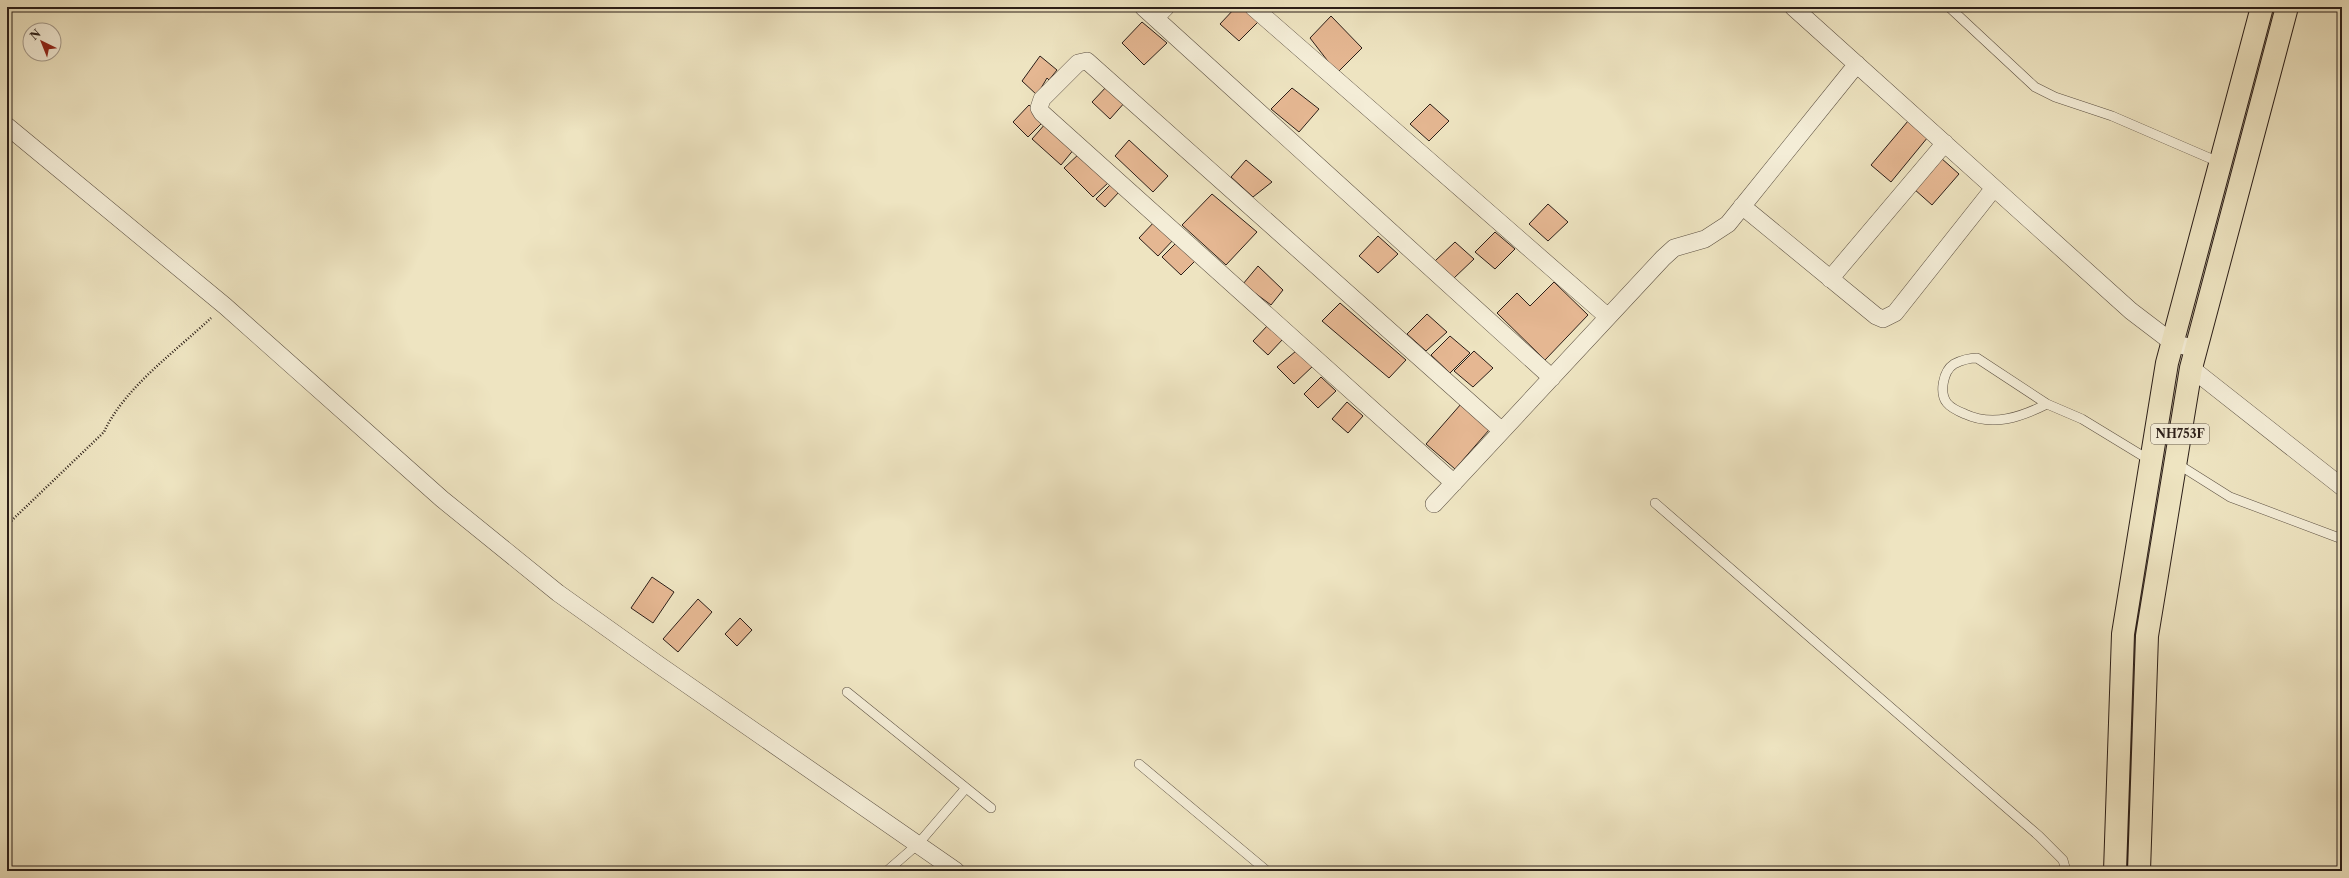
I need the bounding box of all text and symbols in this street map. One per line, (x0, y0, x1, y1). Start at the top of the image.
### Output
north arrow (22, 22, 62, 62)
text: N (27, 26, 44, 43)
road number: NH753F (2151, 424, 2209, 444)

